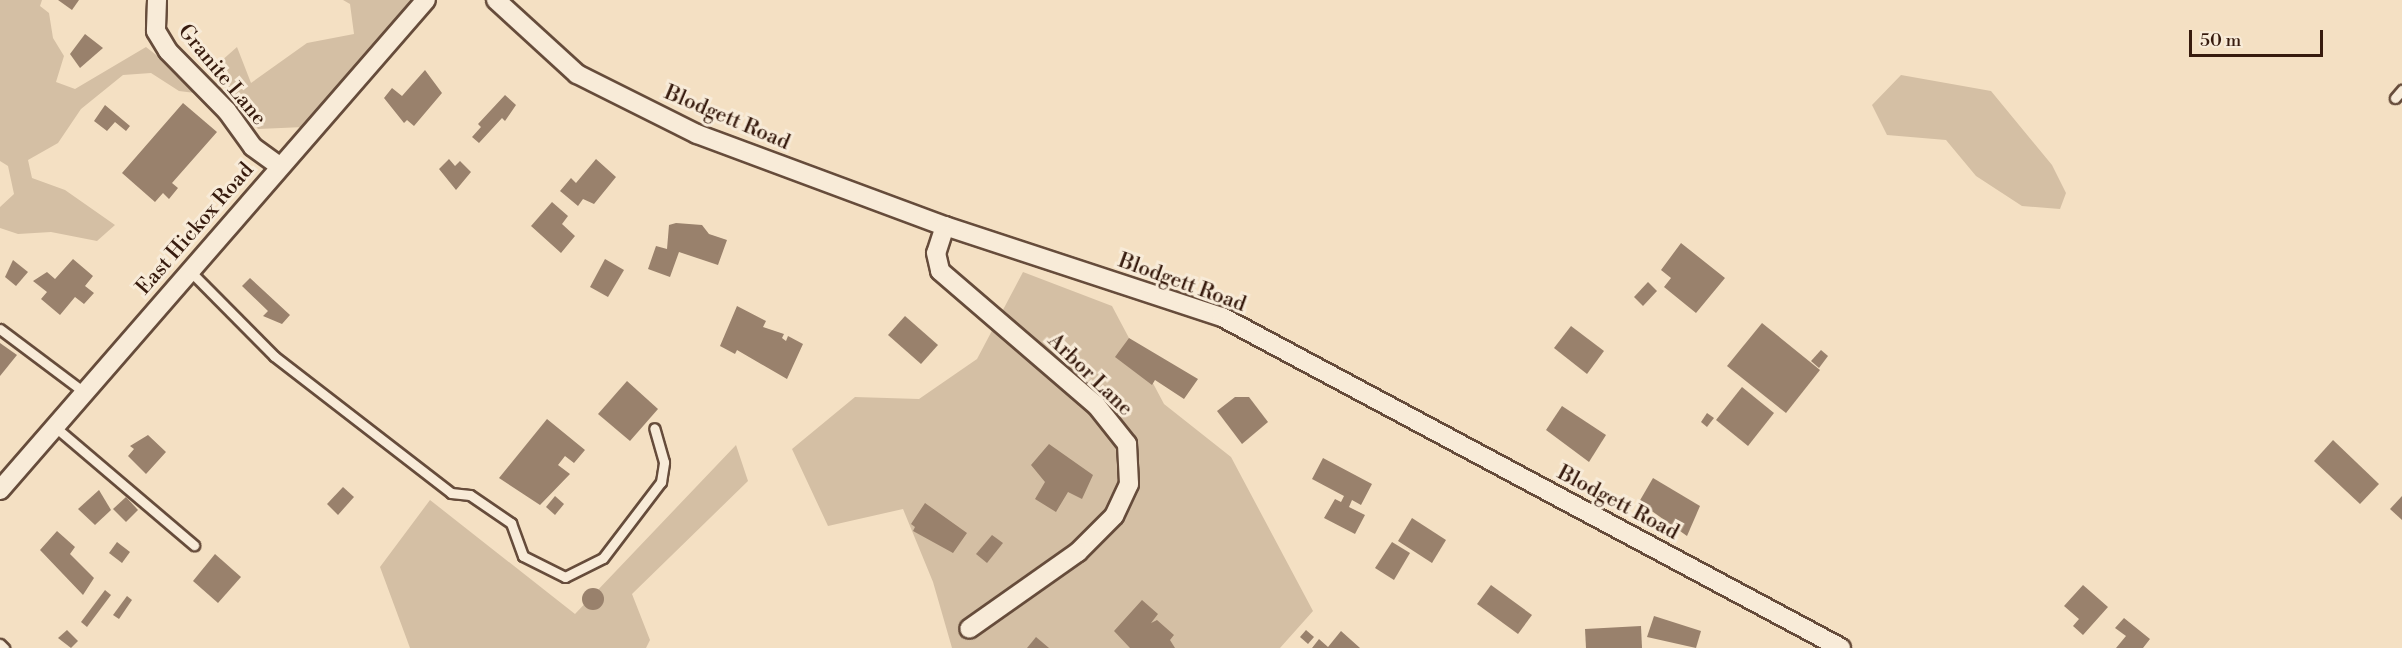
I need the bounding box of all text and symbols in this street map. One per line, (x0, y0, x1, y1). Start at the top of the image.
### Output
scale bar (2192, 18, 2326, 56)
street label: Granite Lane (172, 19, 272, 131)
text: 50 m (2200, 29, 2241, 52)
street label: Blodgett Road (660, 80, 794, 156)
street label: East Hickox Road (131, 158, 259, 300)
street label: Blodgett Road (1115, 248, 1249, 318)
street label: Arbor Lane (1042, 328, 1138, 422)
street label: Blodgett Road (1553, 460, 1683, 546)

